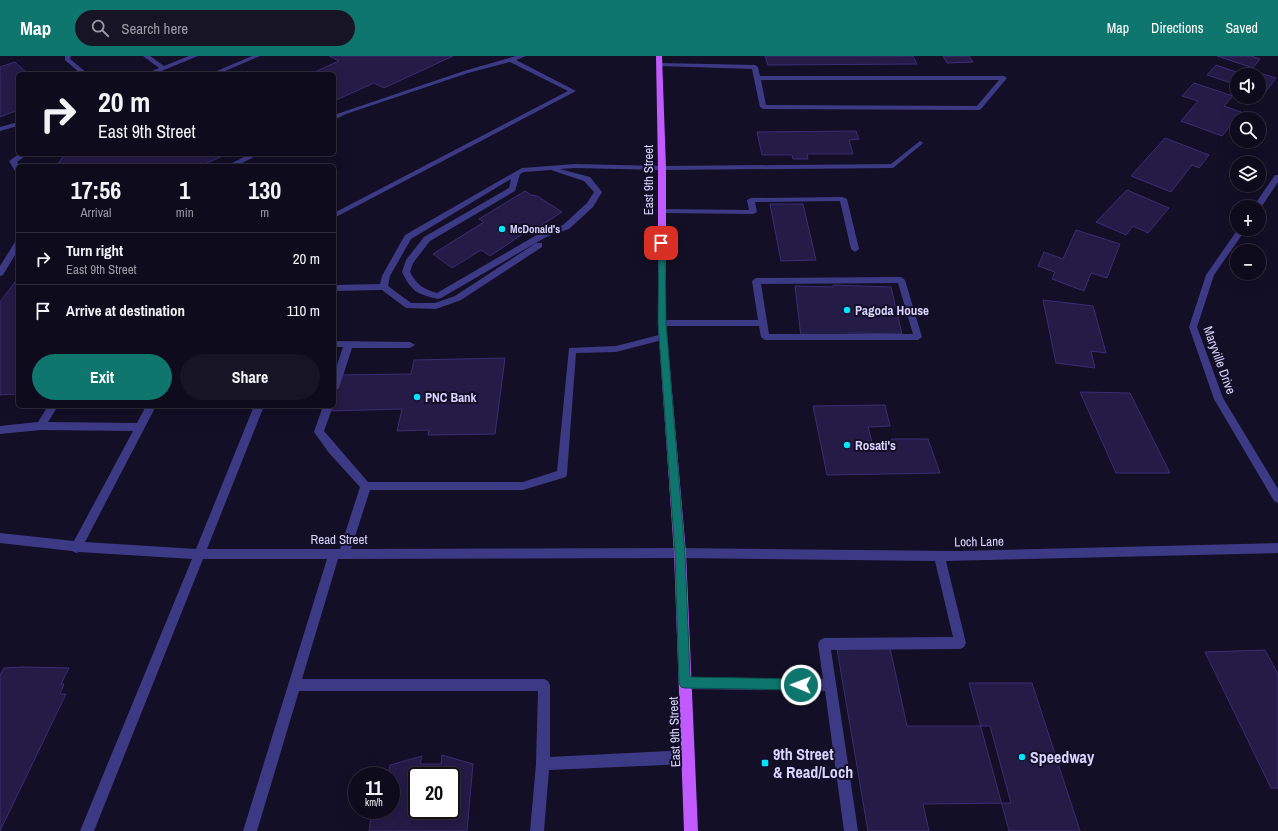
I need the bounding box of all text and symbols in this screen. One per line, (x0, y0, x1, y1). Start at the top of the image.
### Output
search box (75, 10, 355, 46)
text: Map (20, 15, 51, 41)
icon: search (89, 17, 111, 39)
text: Search here (121, 18, 188, 39)
text: Map (1107, 19, 1129, 37)
text: Directions (1151, 19, 1203, 37)
text: Saved (1225, 19, 1258, 37)
map controls (1230, 68, 1266, 280)
button: sound (1230, 68, 1266, 104)
text: 20 m (98, 83, 150, 121)
icon: right (32, 88, 84, 140)
button: search (1230, 112, 1266, 148)
text: East 9th Street (98, 119, 196, 144)
street label: East 9th Street (640, 145, 657, 215)
button: layers (1230, 156, 1266, 192)
text: 17:56 (71, 174, 121, 206)
text: 1 (179, 174, 190, 206)
text: 130 (248, 174, 281, 206)
button: + (1230, 200, 1266, 236)
text: Arrival (81, 204, 111, 221)
text: min (176, 204, 194, 221)
text: m (260, 204, 269, 221)
place label: McDonald's (510, 222, 560, 236)
marker: McDonald's (497, 224, 507, 234)
pin (644, 226, 678, 260)
icon: arrive (650, 232, 672, 254)
text: Turn right (66, 240, 123, 261)
button: − (1230, 244, 1266, 280)
icon: right (32, 248, 54, 270)
text: 20 m (293, 248, 320, 269)
text: East 9th Street (66, 261, 137, 278)
icon: arrive (32, 300, 54, 322)
text: Arrive at destination (66, 300, 185, 321)
text: 110 m (287, 300, 320, 321)
place label: Pagoda House (855, 302, 929, 319)
marker: Pagoda House (842, 305, 852, 315)
street label: Maryville Drive (1199, 324, 1240, 397)
button: Exit (32, 354, 172, 400)
button: Share (180, 354, 320, 400)
place label: PNC Bank (425, 389, 477, 406)
marker: PNC Bank (412, 392, 422, 402)
place label: Rosati's (855, 437, 896, 454)
marker: Rosati's (842, 440, 852, 450)
street label: Read Street (311, 531, 367, 548)
street label: Loch Lane (954, 533, 1004, 550)
position arrow (780, 664, 822, 706)
street label: East 9th Street (665, 696, 684, 768)
place label: 9th Street & Read/Loch (773, 743, 853, 783)
place label: Speedway (1030, 746, 1095, 768)
marker: Speedway (1017, 752, 1027, 762)
marker: 9th Street & Read/Loch (760, 758, 770, 768)
speed limit sign: 20 (408, 767, 460, 819)
text: 11 (365, 774, 383, 801)
text: km/h (365, 796, 383, 809)

